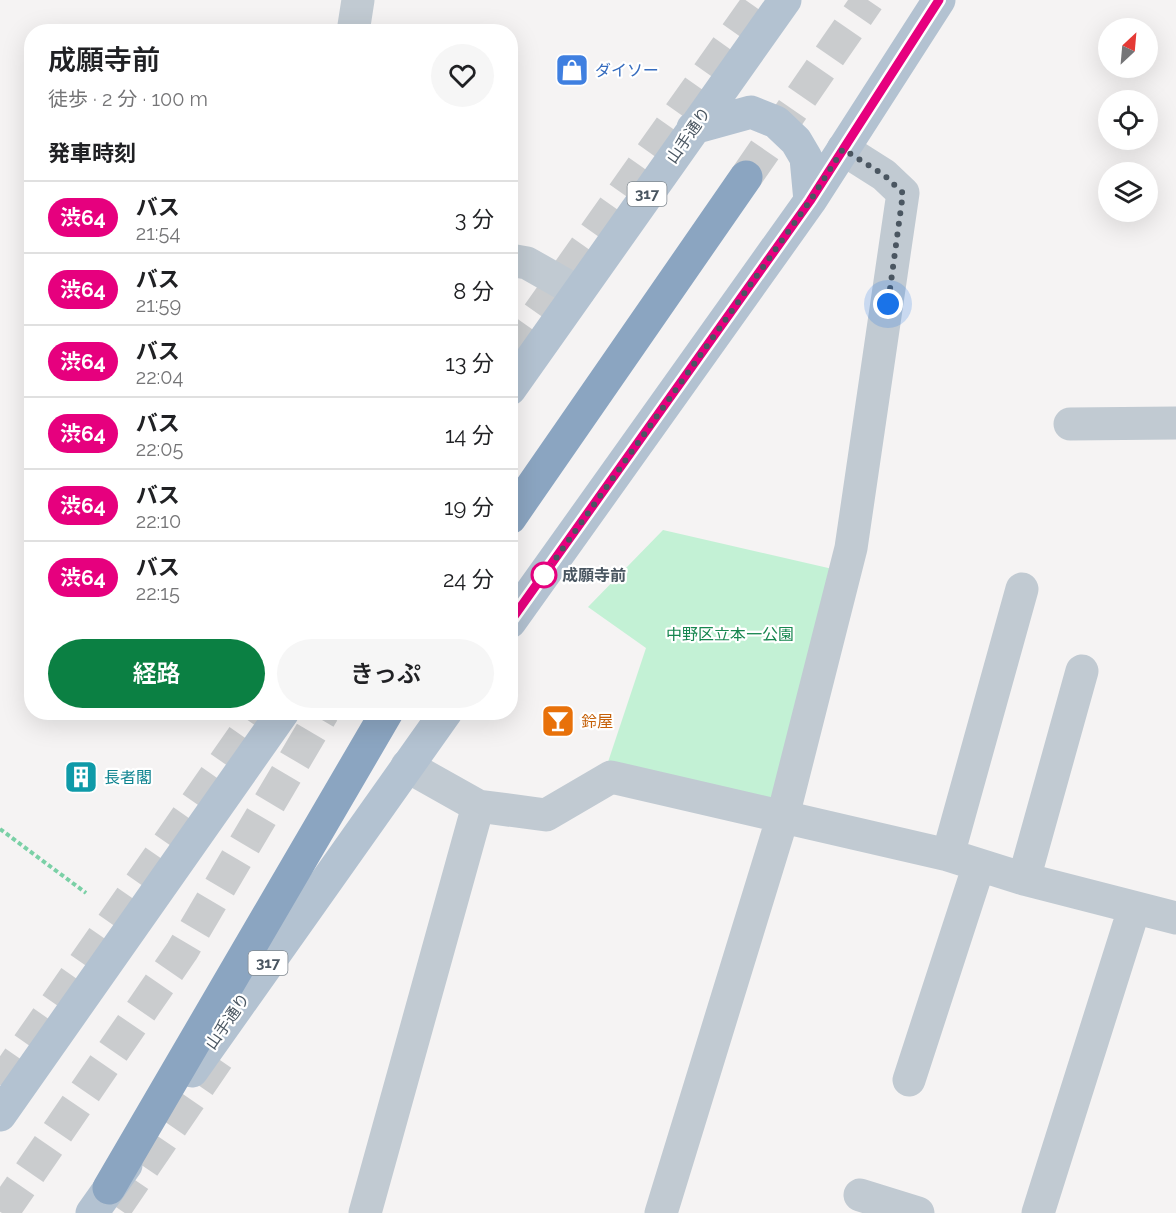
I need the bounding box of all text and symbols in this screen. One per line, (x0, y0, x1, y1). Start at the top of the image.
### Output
north arrow (1098, 18, 1158, 78)
map controls (1098, 18, 1158, 222)
text: 成願寺前 (48, 44, 160, 77)
button: heart (431, 44, 494, 107)
shop icon: ダイソー (554, 52, 590, 88)
place label: ダイソー (595, 61, 659, 80)
text: 徒歩 · 2 分 · 100 m (48, 87, 208, 111)
button: locate (1098, 90, 1158, 150)
street label: 山手通り (662, 104, 715, 167)
text: 発車時刻 (48, 140, 136, 166)
button: layers (1098, 162, 1158, 222)
road number: 317 (628, 182, 666, 206)
text: バス (136, 194, 180, 220)
text: 渋64 (60, 205, 106, 230)
text: 3 分 (455, 206, 494, 232)
text: 21:54 (136, 221, 180, 245)
text: バス (136, 266, 180, 292)
text: 渋64 (60, 277, 106, 302)
text: 8 分 (453, 278, 494, 304)
your location (873, 289, 903, 319)
text: 21:59 (136, 293, 181, 317)
text: バス (136, 338, 180, 364)
text: 渋64 (60, 349, 106, 374)
text: 13 分 (445, 350, 494, 376)
text: 22:04 (136, 365, 184, 389)
text: バス (136, 410, 180, 436)
text: 渋64 (60, 421, 106, 446)
text: 14 分 (445, 422, 494, 448)
text: 22:05 (136, 437, 184, 461)
text: バス (136, 482, 180, 508)
text: 渋64 (60, 493, 106, 518)
text: 19 分 (444, 494, 494, 520)
text: 22:10 (136, 509, 181, 533)
text: バス (136, 554, 180, 580)
marker: 成願寺前 (531, 562, 557, 588)
text: 渋64 (60, 565, 106, 590)
text: 24 分 (443, 566, 494, 592)
place label: 成願寺前 (562, 566, 626, 585)
text: 22:15 (136, 581, 180, 605)
park label: 中野区立本一公園 (666, 625, 794, 644)
button: 経路 (48, 639, 265, 708)
button: きっぷ (277, 639, 494, 708)
bar icon: 鈴屋 (540, 703, 576, 739)
place label: 鈴屋 (581, 712, 613, 731)
building icon: 長者閣 (63, 759, 99, 795)
place label: 長者閣 (104, 768, 152, 787)
road number: 317 (248, 951, 288, 975)
street label: 山手通り (201, 990, 254, 1053)

